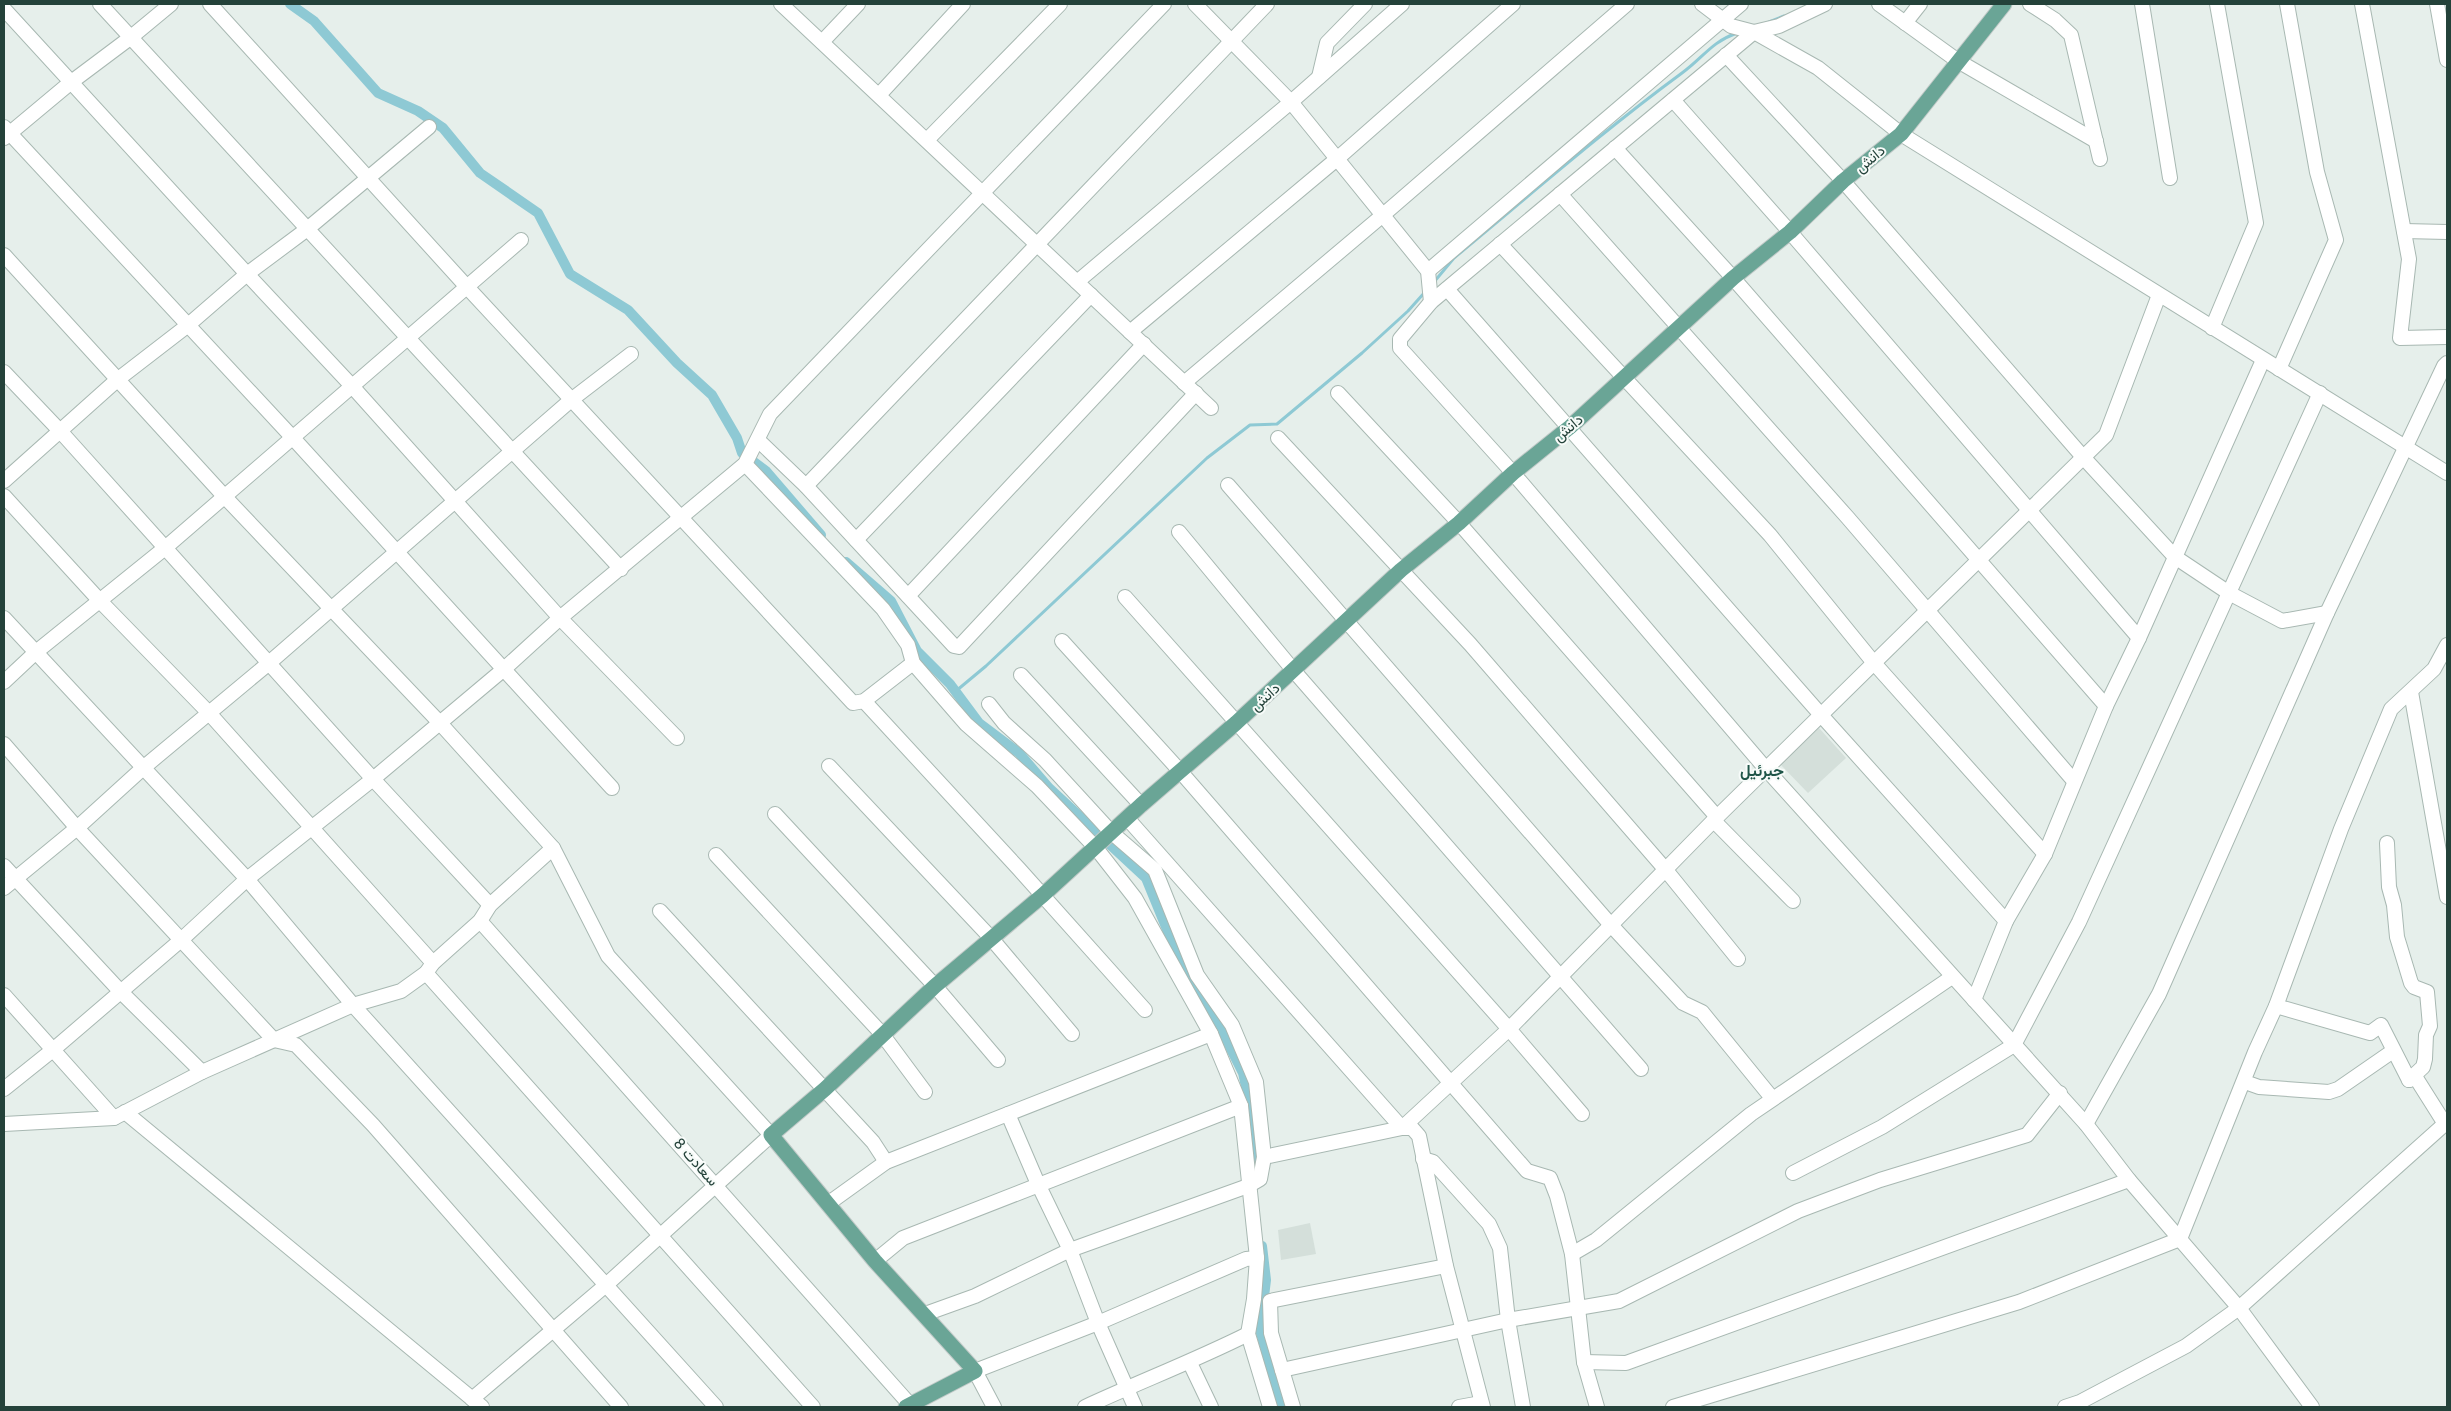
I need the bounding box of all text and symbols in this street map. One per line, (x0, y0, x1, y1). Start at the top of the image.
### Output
street label: دانش (1851, 141, 1889, 177)
street label: دانش (1549, 410, 1587, 446)
street label: دانش (1246, 678, 1284, 716)
district label: جبرئیل (1740, 760, 1784, 781)
street label: سعادت 8 (670, 1134, 723, 1190)

